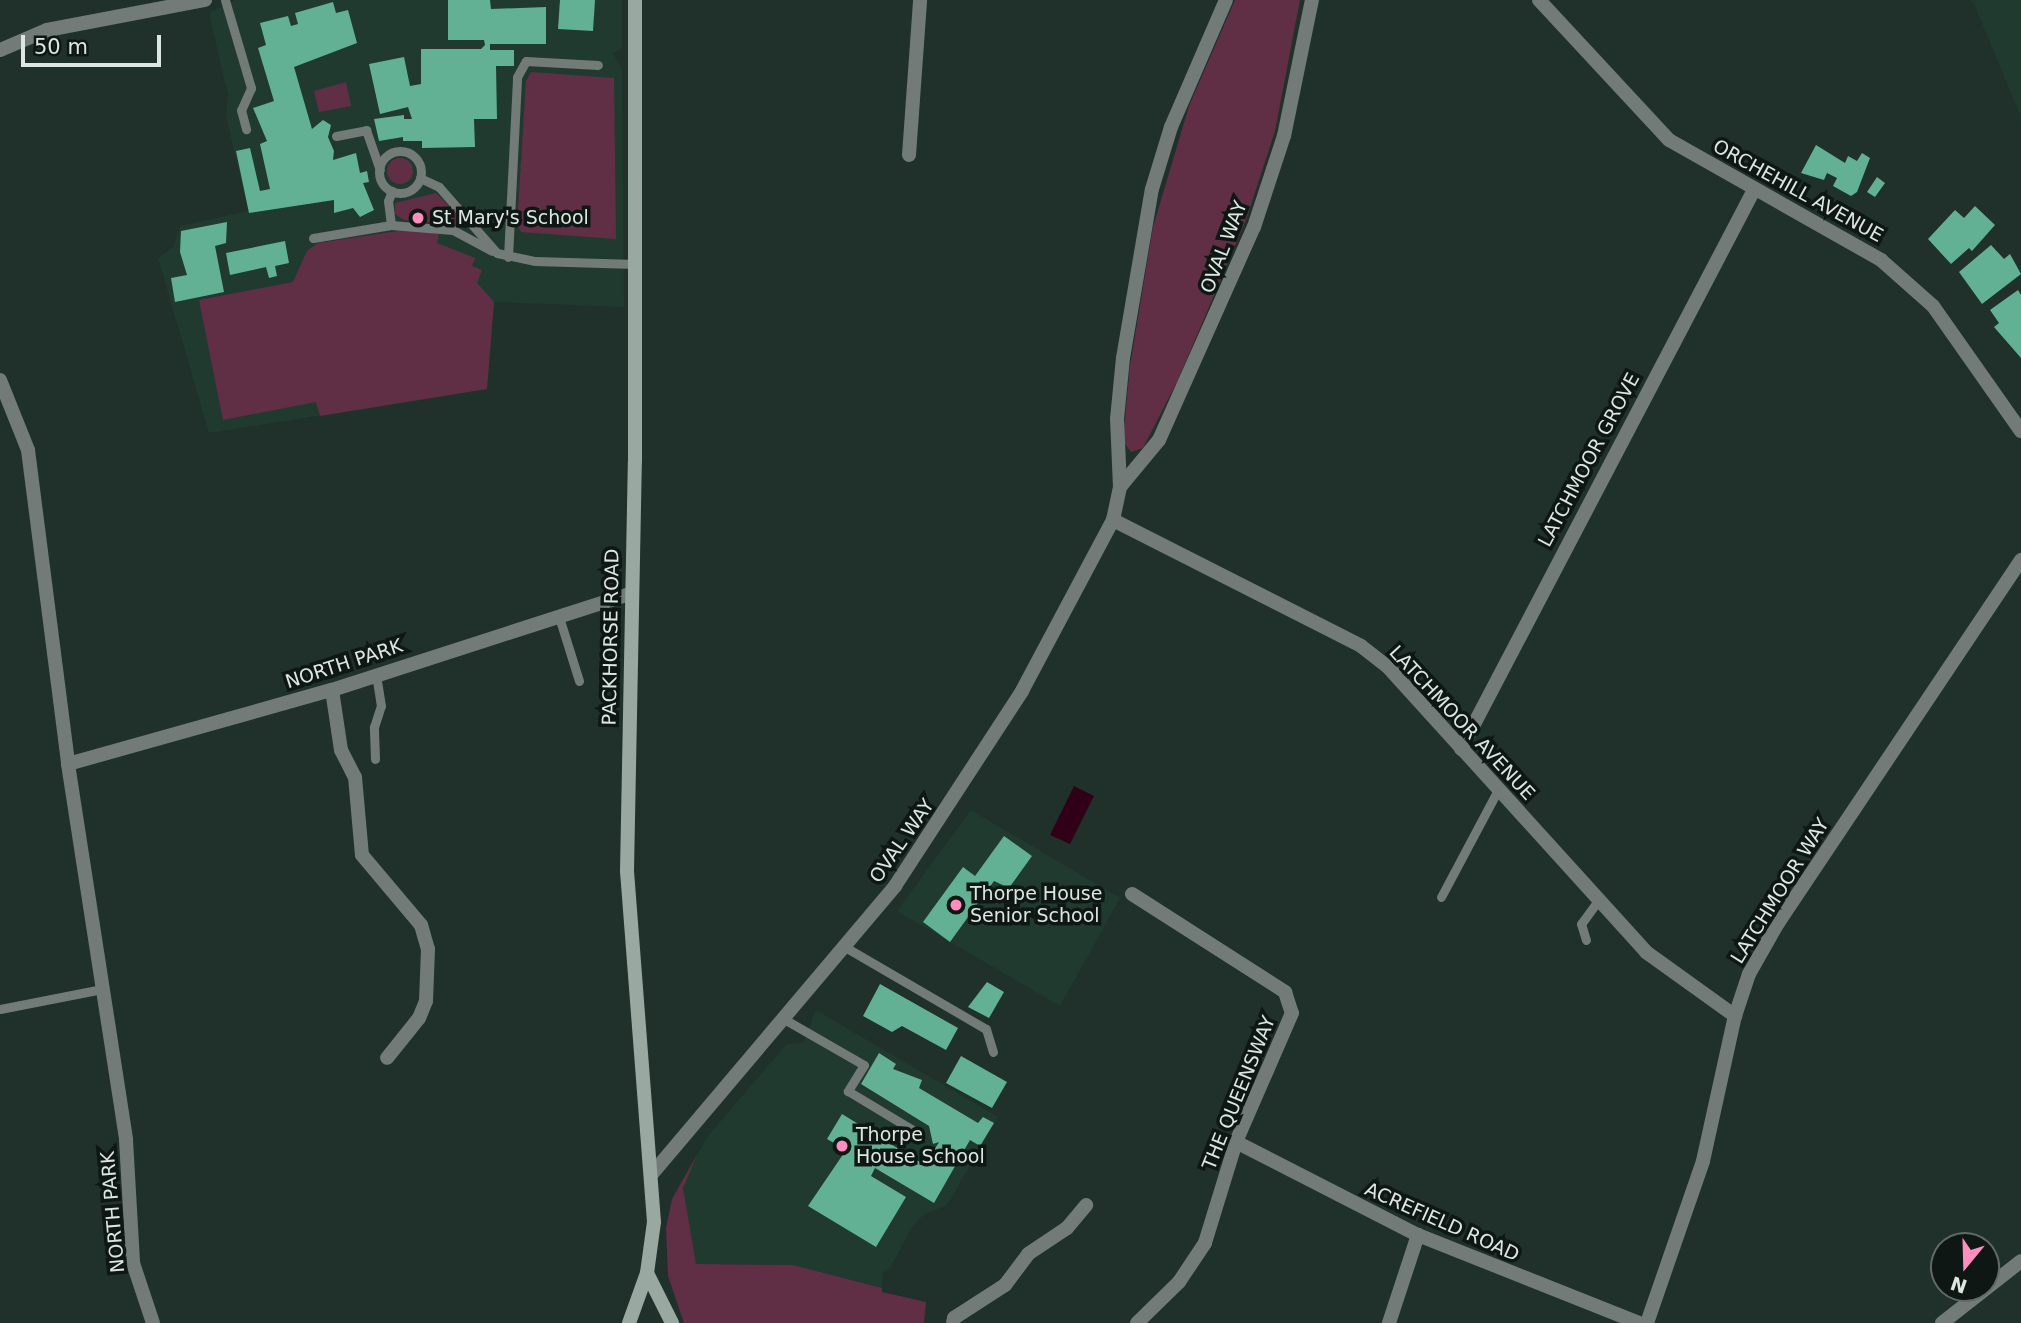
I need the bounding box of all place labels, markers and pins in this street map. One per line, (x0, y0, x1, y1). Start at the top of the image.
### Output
place label: St Mary's School (432, 207, 589, 229)
marker: St Mary's School (410, 210, 426, 226)
place label: Thorpe House Senior School (970, 883, 1102, 927)
marker: Thorpe House Senior School (948, 897, 964, 913)
place label: Thorpe House School (856, 1124, 985, 1168)
marker: Thorpe House School (834, 1138, 850, 1154)

